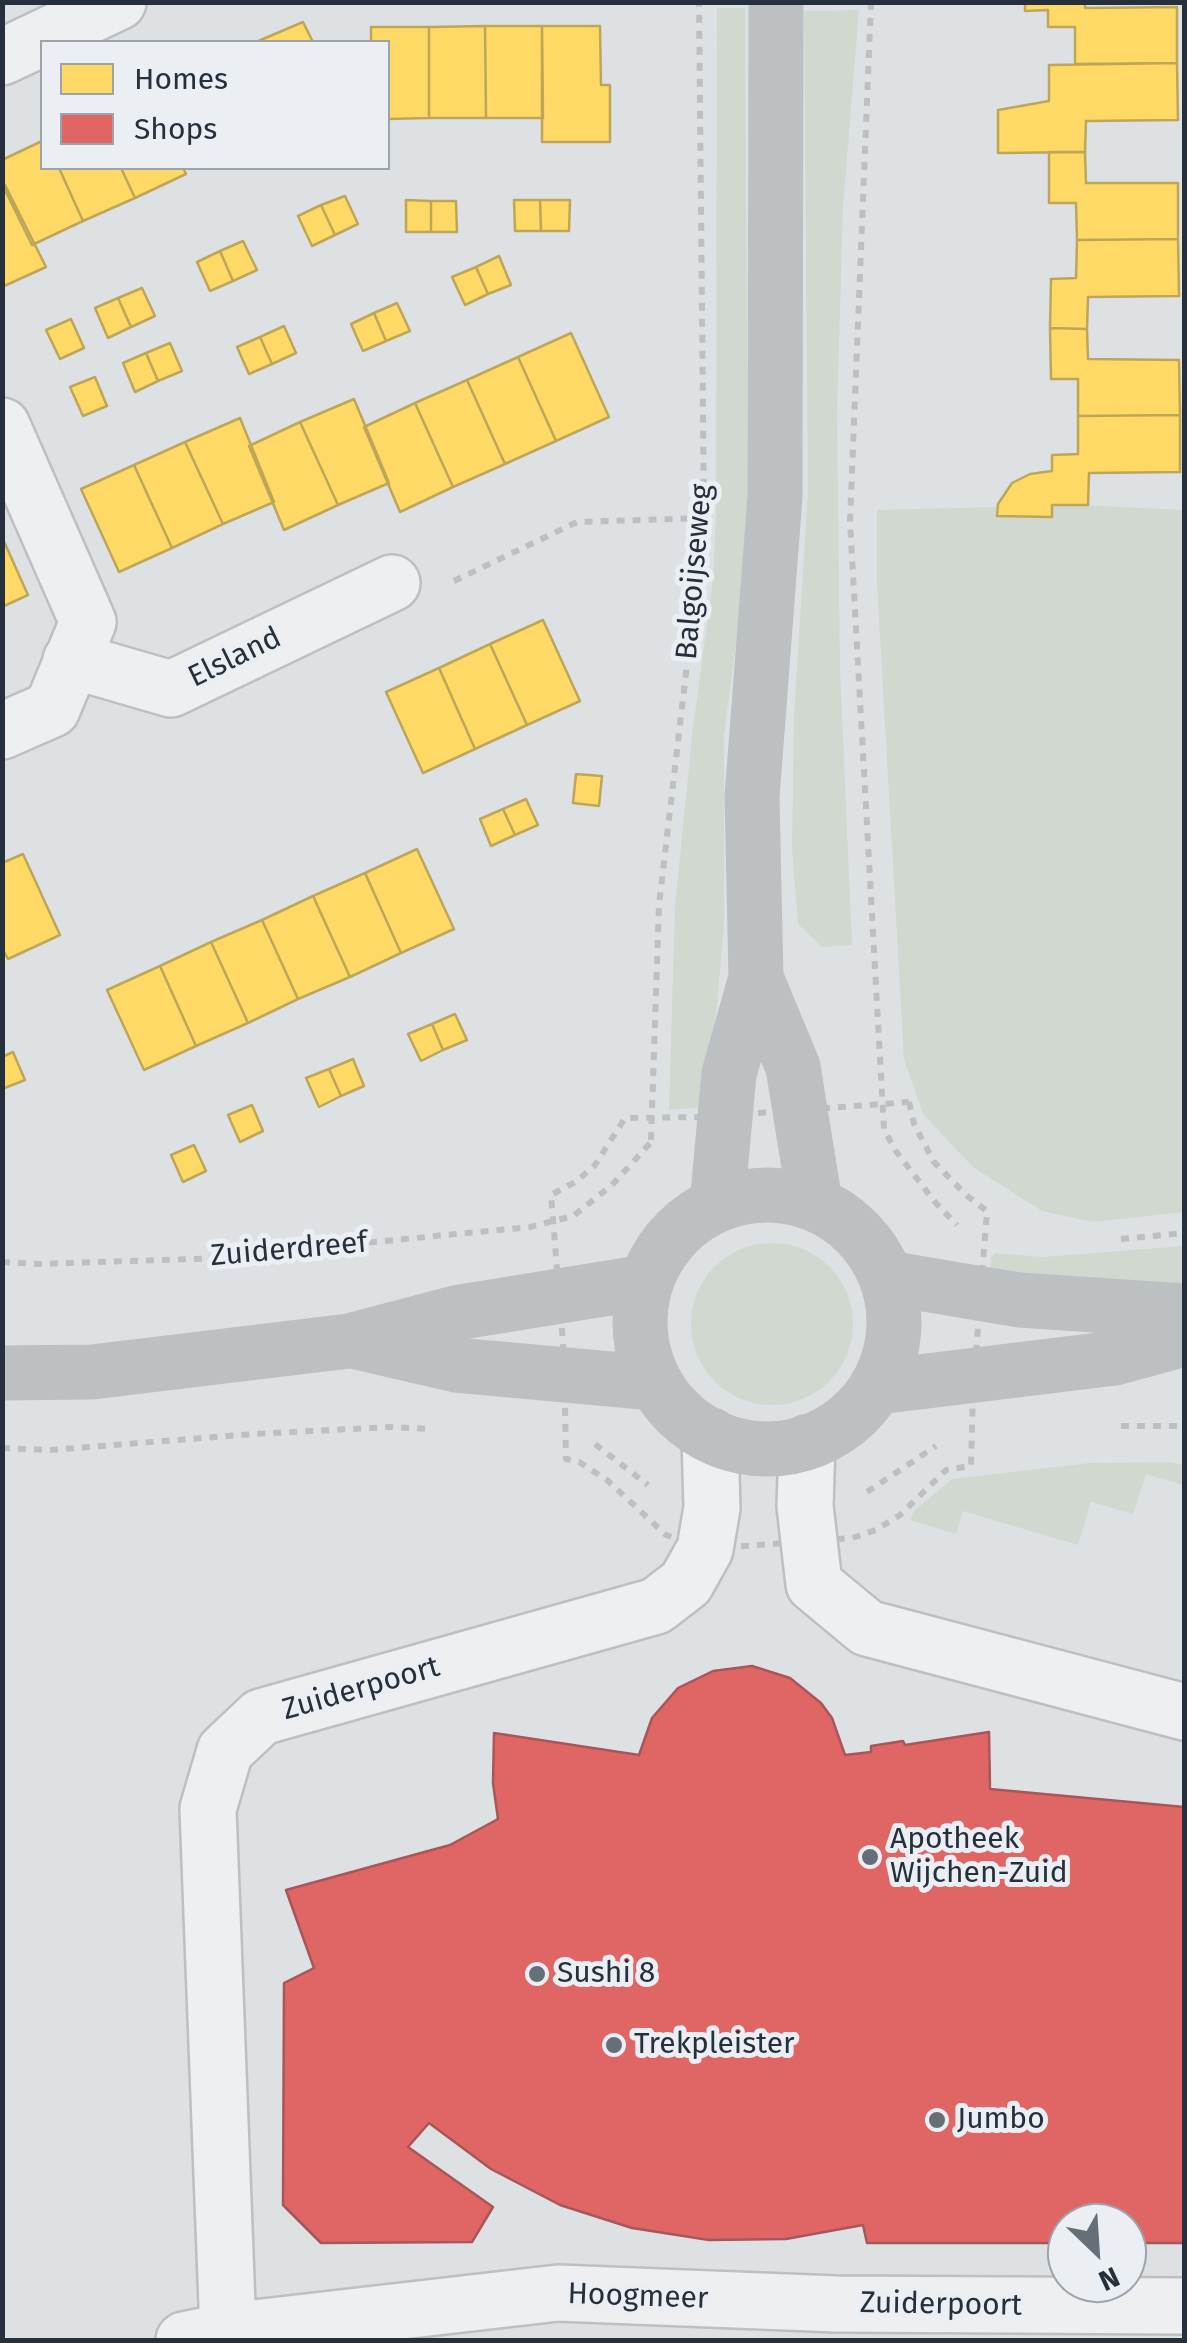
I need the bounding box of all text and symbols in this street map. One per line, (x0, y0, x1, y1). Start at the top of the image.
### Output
legend (40, 40, 390, 170)
text: Homes (134, 61, 228, 97)
text: Shops (134, 111, 217, 147)
street label: Balgoijseweg (669, 483, 721, 661)
street label: Elsland (183, 620, 287, 696)
street label: Zuiderdreef (209, 1225, 369, 1275)
street label: Zuiderpoort (278, 1649, 444, 1729)
place label: Apotheek Wijchen-Zuid (890, 1822, 1068, 1892)
marker: Apotheek Wijchen-Zuid (859, 1846, 881, 1868)
place label: Sushi 8 (557, 1956, 655, 1992)
marker: Sushi 8 (526, 1963, 548, 1985)
place label: Trekpleister (634, 2027, 795, 2063)
marker: Trekpleister (603, 2034, 625, 2056)
place label: Jumbo (957, 2102, 1045, 2138)
marker: Jumbo (926, 2109, 948, 2131)
north arrow (1047, 2203, 1147, 2303)
text: N (1094, 2260, 1124, 2298)
street label: Hoogmeer (567, 2277, 709, 2317)
street label: Zuiderpoort (860, 2286, 1022, 2324)

